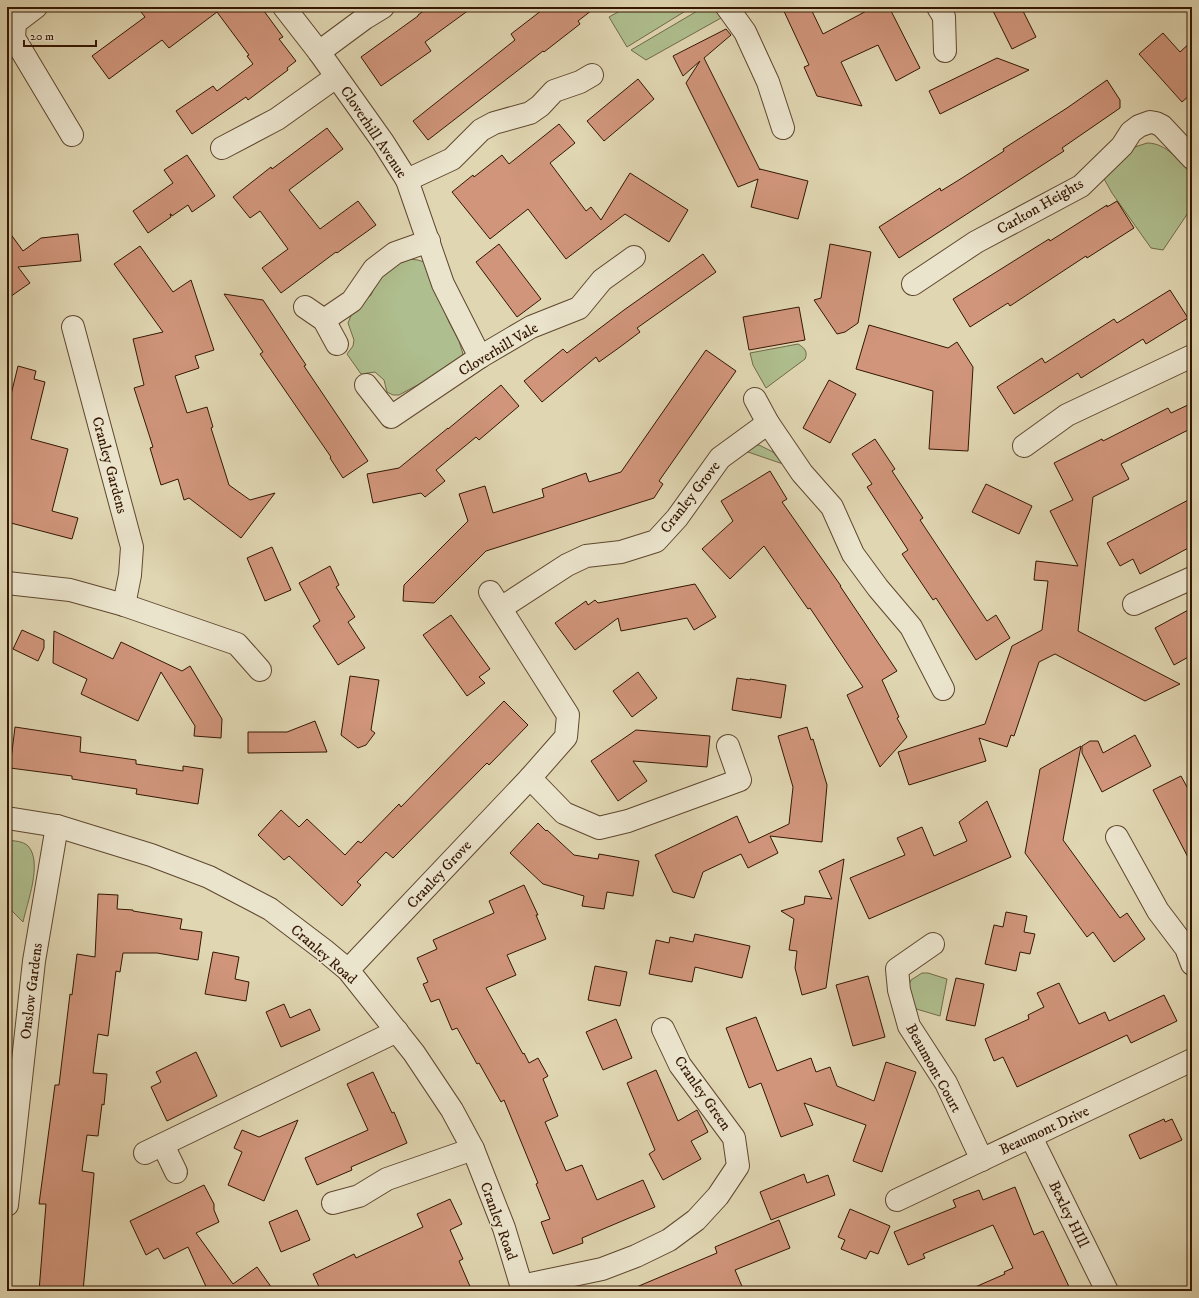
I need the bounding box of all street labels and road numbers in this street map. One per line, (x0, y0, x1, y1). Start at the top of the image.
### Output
street label: Cloverhill Avenue (336, 83, 411, 182)
street label: Carlton Heights (994, 174, 1087, 239)
street label: Cloverhill Vale (455, 318, 542, 381)
street label: Cranley Gardens (87, 415, 132, 516)
street label: Cranley Grove (656, 457, 725, 537)
street label: Cranley Grove (403, 836, 476, 913)
street label: Cranley Road (287, 920, 361, 989)
street label: Onslow Gardens (16, 942, 47, 1040)
street label: Beaumont Court (901, 1021, 966, 1116)
street label: Cranley Green (670, 1052, 735, 1135)
street label: Beaumont Drive (996, 1101, 1092, 1160)
street label: Bexley HIll (1044, 1178, 1093, 1251)
street label: Cranley Road (476, 1180, 522, 1263)

